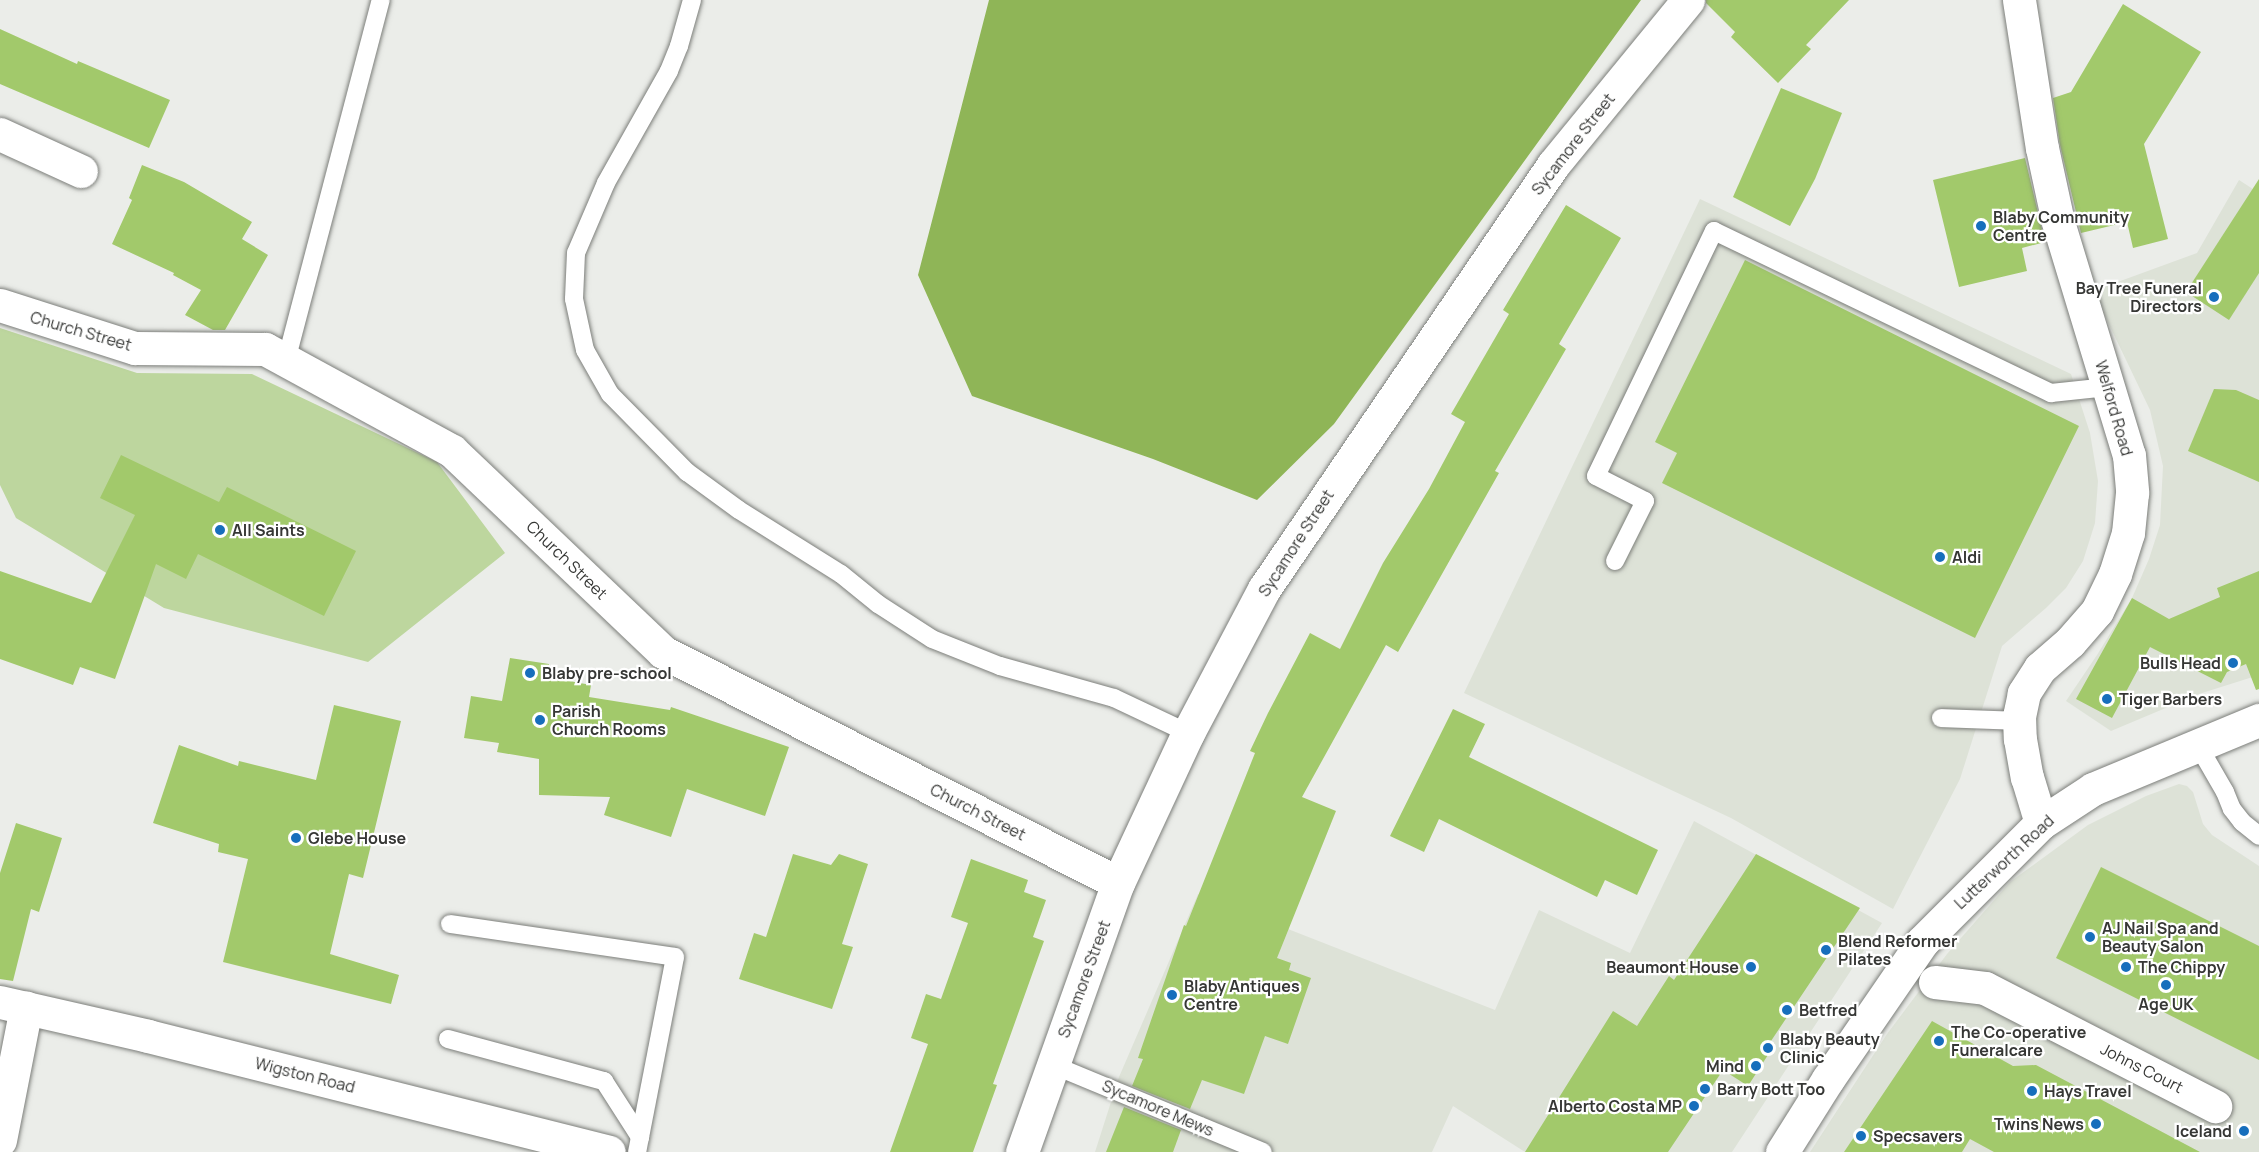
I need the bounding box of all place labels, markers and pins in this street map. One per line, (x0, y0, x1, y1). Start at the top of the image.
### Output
place label: Blaby Community Centre (1993, 207, 2129, 245)
marker: Blaby Community Centre (1974, 219, 1988, 233)
place label: Bay Tree Funeral Directors (2076, 278, 2202, 316)
marker: Bay Tree Funeral Directors (2207, 290, 2221, 304)
place label: All Saints (232, 520, 305, 540)
marker: All Saints (213, 523, 227, 537)
place label: Aldi (1952, 547, 1982, 567)
marker: Aldi (1933, 550, 1947, 564)
place label: Bulls Head (2140, 653, 2221, 673)
marker: Bulls Head (2226, 656, 2240, 670)
place label: Blaby pre-school (542, 663, 672, 683)
marker: Blaby pre-school (523, 666, 537, 680)
place label: Tiger Barbers (2119, 689, 2222, 709)
marker: Tiger Barbers (2100, 692, 2114, 706)
place label: Parish Church Rooms (552, 701, 666, 739)
marker: Parish Church Rooms (533, 713, 547, 727)
place label: Glebe House (308, 828, 406, 848)
marker: Glebe House (289, 831, 303, 845)
place label: AJ Nail Spa and Beauty Salon (2102, 918, 2219, 956)
marker: AJ Nail Spa and Beauty Salon (2083, 930, 2097, 944)
place label: Blend Reformer Pilates (1838, 931, 1957, 969)
marker: Blend Reformer Pilates (1819, 943, 1833, 957)
place label: Beaumont House (1606, 957, 1739, 977)
place label: The Chippy (2138, 957, 2225, 977)
marker: Beaumont House (1744, 960, 1758, 974)
marker: The Chippy (2119, 960, 2133, 974)
place label: Blaby Antiques Centre (1184, 976, 1300, 1014)
marker: Age UK (2159, 978, 2173, 992)
marker: Blaby Antiques Centre (1165, 988, 1179, 1002)
place label: Age UK (2138, 994, 2194, 1014)
place label: Betfred (1799, 1000, 1857, 1020)
marker: Betfred (1780, 1003, 1794, 1017)
place label: The Co-operative Funeralcare (1951, 1022, 2086, 1060)
place label: Blaby Beauty Clinic (1780, 1029, 1880, 1067)
marker: The Co-operative Funeralcare (1932, 1034, 1946, 1048)
marker: Blaby Beauty Clinic (1761, 1041, 1775, 1055)
place label: Mind (1706, 1056, 1744, 1076)
marker: Mind (1749, 1059, 1763, 1073)
place label: Barry Bott Too (1717, 1079, 1825, 1099)
place label: Hays Travel (2044, 1081, 2132, 1101)
marker: Barry Bott Too (1698, 1082, 1712, 1096)
marker: Hays Travel (2025, 1084, 2039, 1098)
place label: Alberto Costa MP (1548, 1096, 1682, 1116)
marker: Alberto Costa MP (1687, 1099, 1701, 1113)
place label: Twins News (1994, 1114, 2084, 1134)
marker: Twins News (2089, 1117, 2103, 1131)
place label: Iceland (2175, 1121, 2232, 1141)
marker: Iceland (2237, 1124, 2251, 1138)
place label: Specsavers (1873, 1126, 1963, 1146)
marker: Specsavers (1854, 1129, 1868, 1143)

